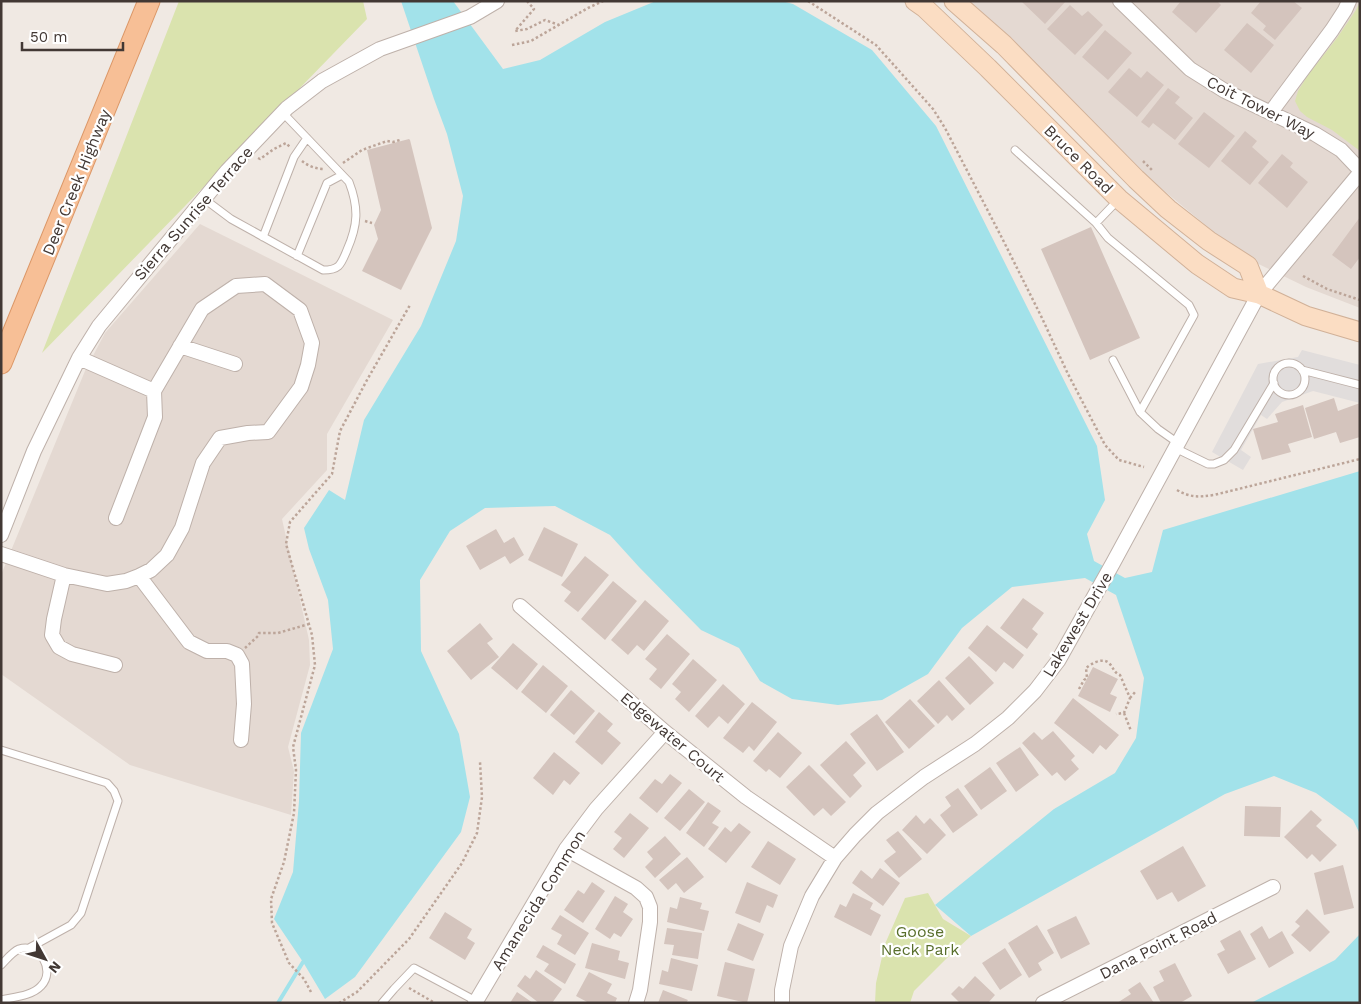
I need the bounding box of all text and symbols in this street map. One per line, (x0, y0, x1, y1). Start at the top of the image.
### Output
scale bar (22, 20, 124, 52)
text: 50 m (30, 28, 67, 46)
street label: Coit Tower Way (1203, 72, 1319, 143)
street label: Deer Creek Highway (38, 106, 115, 258)
street label: Bruce Road (1040, 121, 1117, 198)
street label: Sierra Sunrise Terrace (130, 142, 257, 284)
street label: Lakewest Drive (1039, 568, 1116, 680)
street label: Edgewater Court (617, 688, 729, 787)
street label: Amanecida Common (487, 827, 589, 974)
street label: Dana Point Road (1096, 908, 1220, 983)
park label: Goose Neck Park (881, 922, 959, 959)
north arrow (20, 934, 70, 984)
text: N (45, 958, 64, 976)

